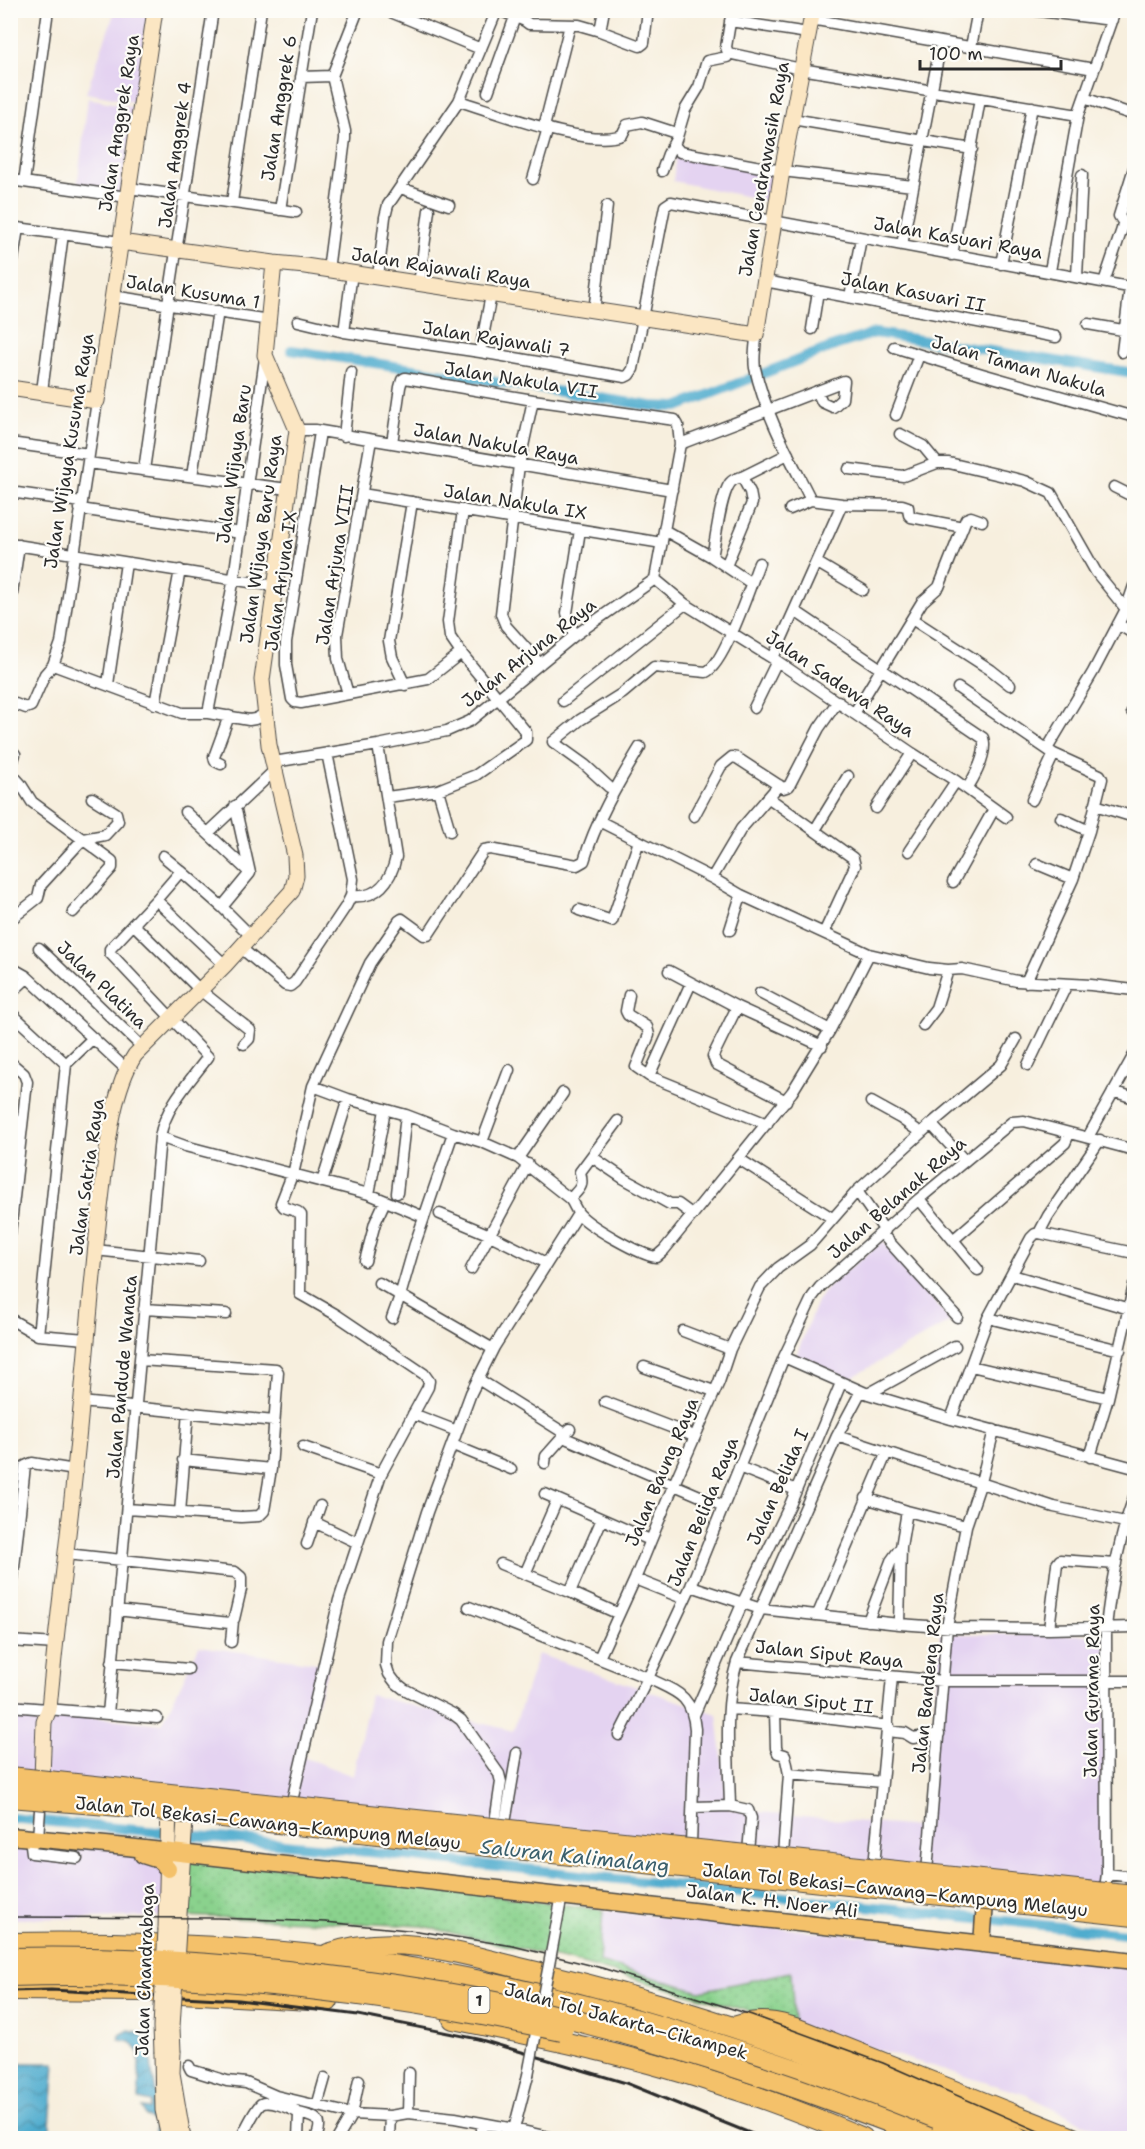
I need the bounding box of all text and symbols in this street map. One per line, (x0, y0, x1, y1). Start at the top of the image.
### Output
street label: Jalan Anggrek Raya (93, 33, 145, 213)
street label: Jalan Anggrek 6 (256, 33, 302, 183)
scale bar (920, 33, 1061, 71)
text: 100 m (929, 42, 983, 66)
street label: Jalan Cendrawasih Raya (733, 60, 795, 278)
street label: Jalan Anggrek 4 (153, 80, 197, 230)
street label: Jalan Kasuari Raya (872, 211, 1044, 265)
street label: Jalan Rajawali Raya (350, 242, 532, 294)
street label: Jalan Kasuari II (839, 266, 987, 318)
street label: Jalan Kusuma 1 (124, 270, 262, 314)
street label: Jalan Rajawali 7 (420, 315, 572, 363)
street label: Jalan Taman Nakula (929, 330, 1109, 402)
street label: Jalan Wijaya Kusuma Raya (39, 332, 99, 570)
street label: Jalan Nakula VII (442, 356, 600, 404)
street label: Jalan Wijaya Baru (211, 383, 257, 545)
street label: Jalan Nakula Raya (411, 418, 581, 470)
street label: Jalan Wijaya Baru Raya (234, 433, 288, 645)
street label: Jalan Nakula IX (441, 479, 589, 525)
street label: Jalan Arjuna VIII (310, 483, 360, 647)
street label: Jalan Arjuna IX (259, 509, 303, 653)
street label: Jalan Arjuna Raya (457, 593, 601, 713)
street label: Jalan Sadewa Raya (761, 625, 919, 743)
street label: Jalan Platina (52, 936, 152, 1034)
street label: Jalan Satria Raya (64, 1097, 110, 1257)
street label: Jalan Belanak Raya (823, 1131, 971, 1265)
street label: Jalan Pandude Wanata (101, 1274, 143, 1480)
street label: Jalan Baung Raya (620, 1394, 704, 1550)
street label: Jalan Belida I (742, 1425, 814, 1549)
street label: Jalan Belida Raya (662, 1434, 744, 1590)
street label: Jalan Bandeng Raya (907, 1591, 949, 1775)
street label: Jalan Gurame Raya (1078, 1604, 1106, 1778)
street label: Jalan Siput Raya (753, 1634, 905, 1674)
street label: Jalan Siput II (748, 1683, 875, 1719)
street label: Jalan Tol Bekasi–Cawang–Kampung Melayu (74, 1791, 462, 1855)
water label: Saluran Kalimalang (479, 1833, 671, 1879)
street label: Jalan Tol Bekasi–Cawang–Kampung Melayu (701, 1858, 1089, 1922)
street label: Jalan K. H. Noer Ali (685, 1879, 859, 1923)
street label: Jalan Chandrabaga (130, 1883, 160, 2057)
street label: Jalan Tol Jakarta–Cikampek (502, 1977, 750, 2065)
road number: 1 (468, 1987, 490, 2013)

